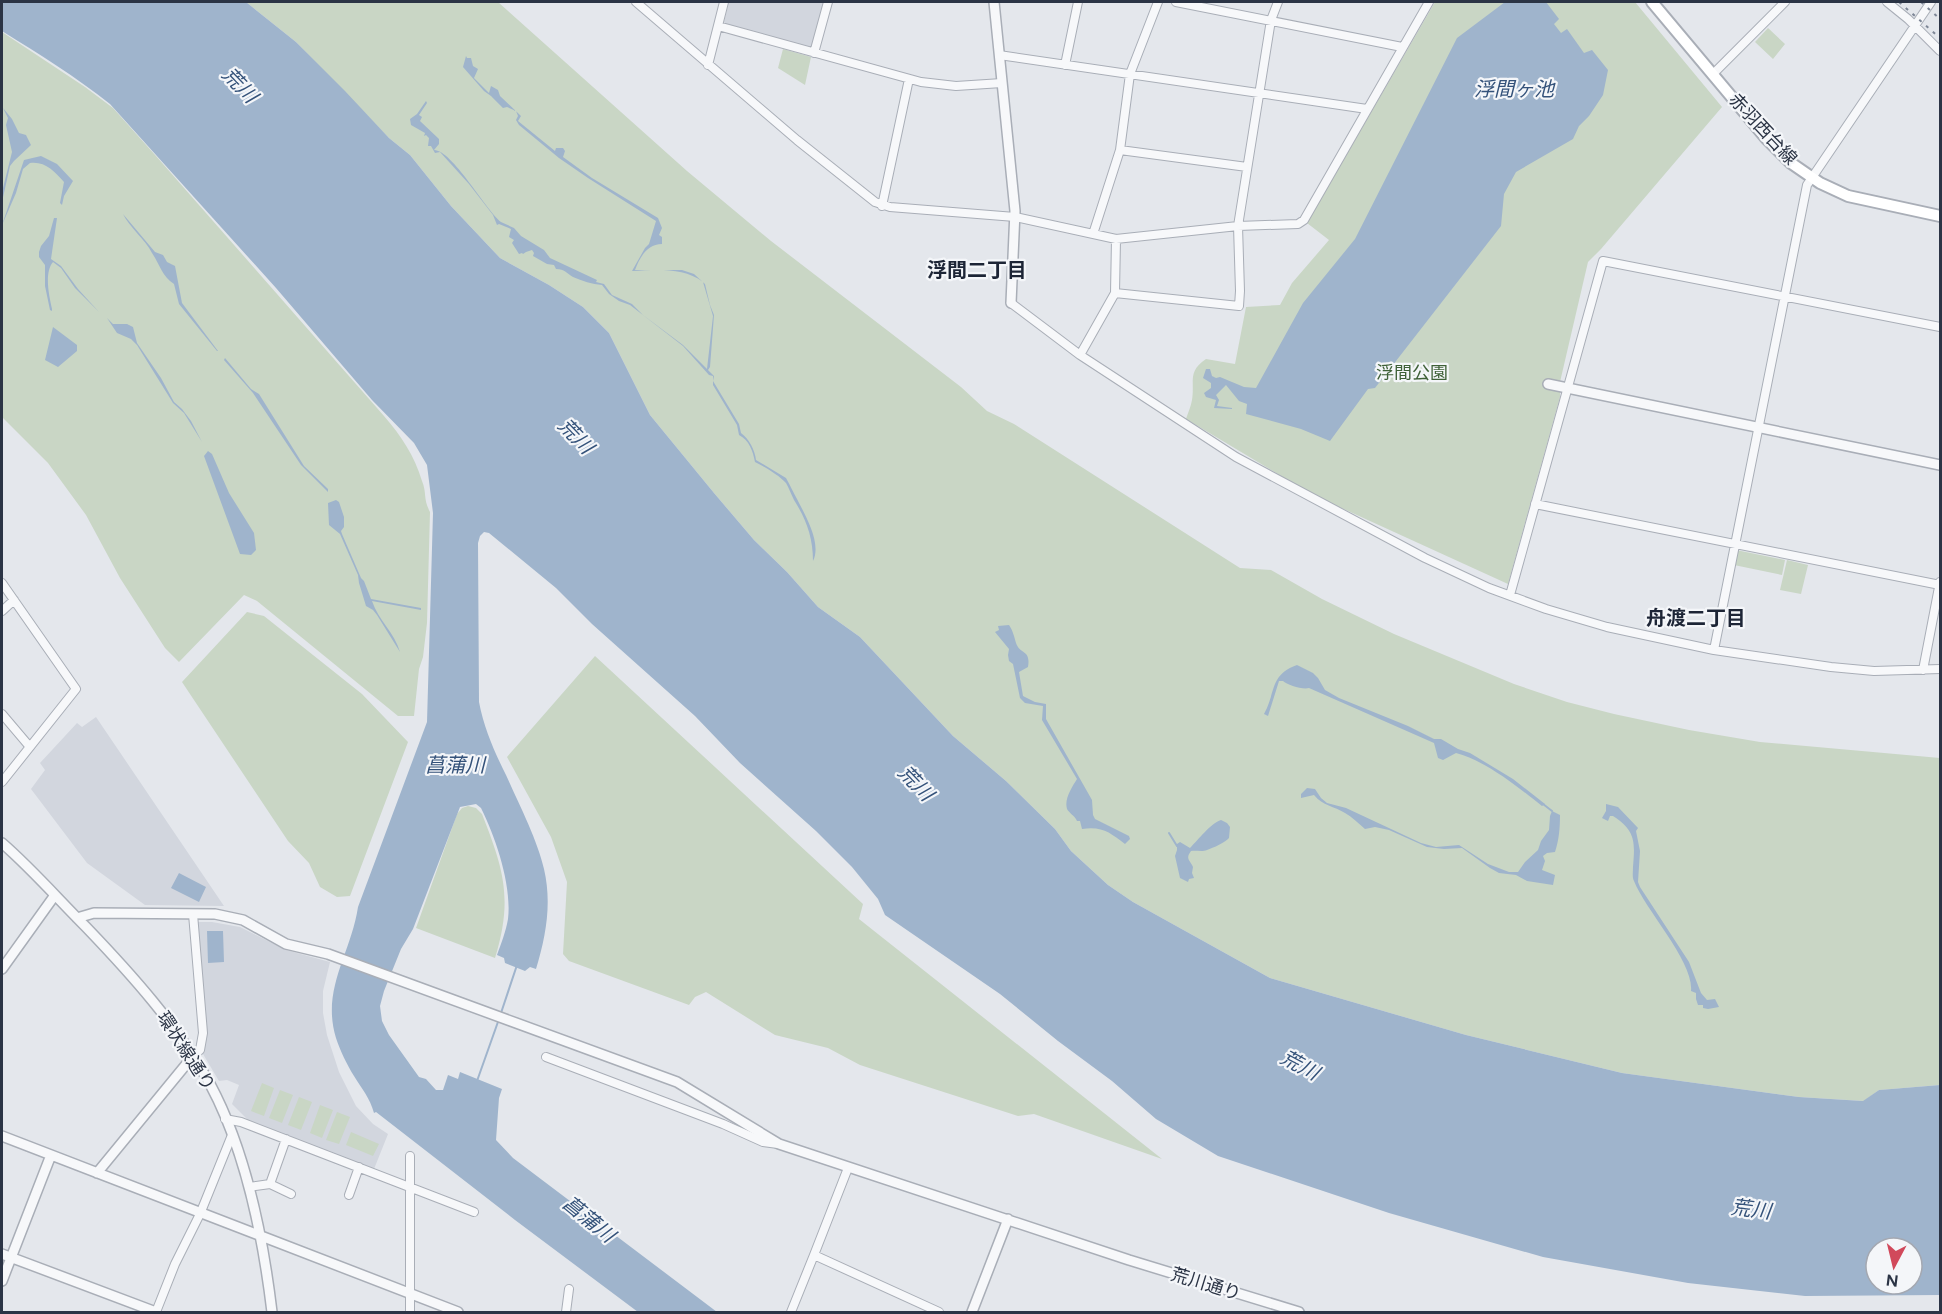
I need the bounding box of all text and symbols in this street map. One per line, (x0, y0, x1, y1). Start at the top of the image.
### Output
water label: 荒川 (217, 62, 264, 109)
water label: 浮間ヶ池 (1474, 77, 1556, 101)
street label: 赤羽西台線 (1724, 89, 1802, 169)
district label: 浮間二丁目 (927, 258, 1027, 282)
park label: 浮間公園 (1376, 362, 1448, 384)
water label: 荒川 (553, 413, 600, 460)
district label: 舟渡二丁目 (1646, 606, 1746, 630)
water label: 菖蒲川 (425, 753, 487, 777)
water label: 荒川 (893, 760, 940, 807)
street label: 環状線通り (152, 1007, 220, 1095)
water label: 荒川 (1277, 1045, 1325, 1086)
water label: 菖蒲川 (558, 1191, 621, 1248)
water label: 荒川 (1730, 1195, 1774, 1224)
north arrow (1864, 1236, 1924, 1296)
street label: 荒川通り (1168, 1263, 1244, 1305)
text: N (1885, 1270, 1900, 1291)

